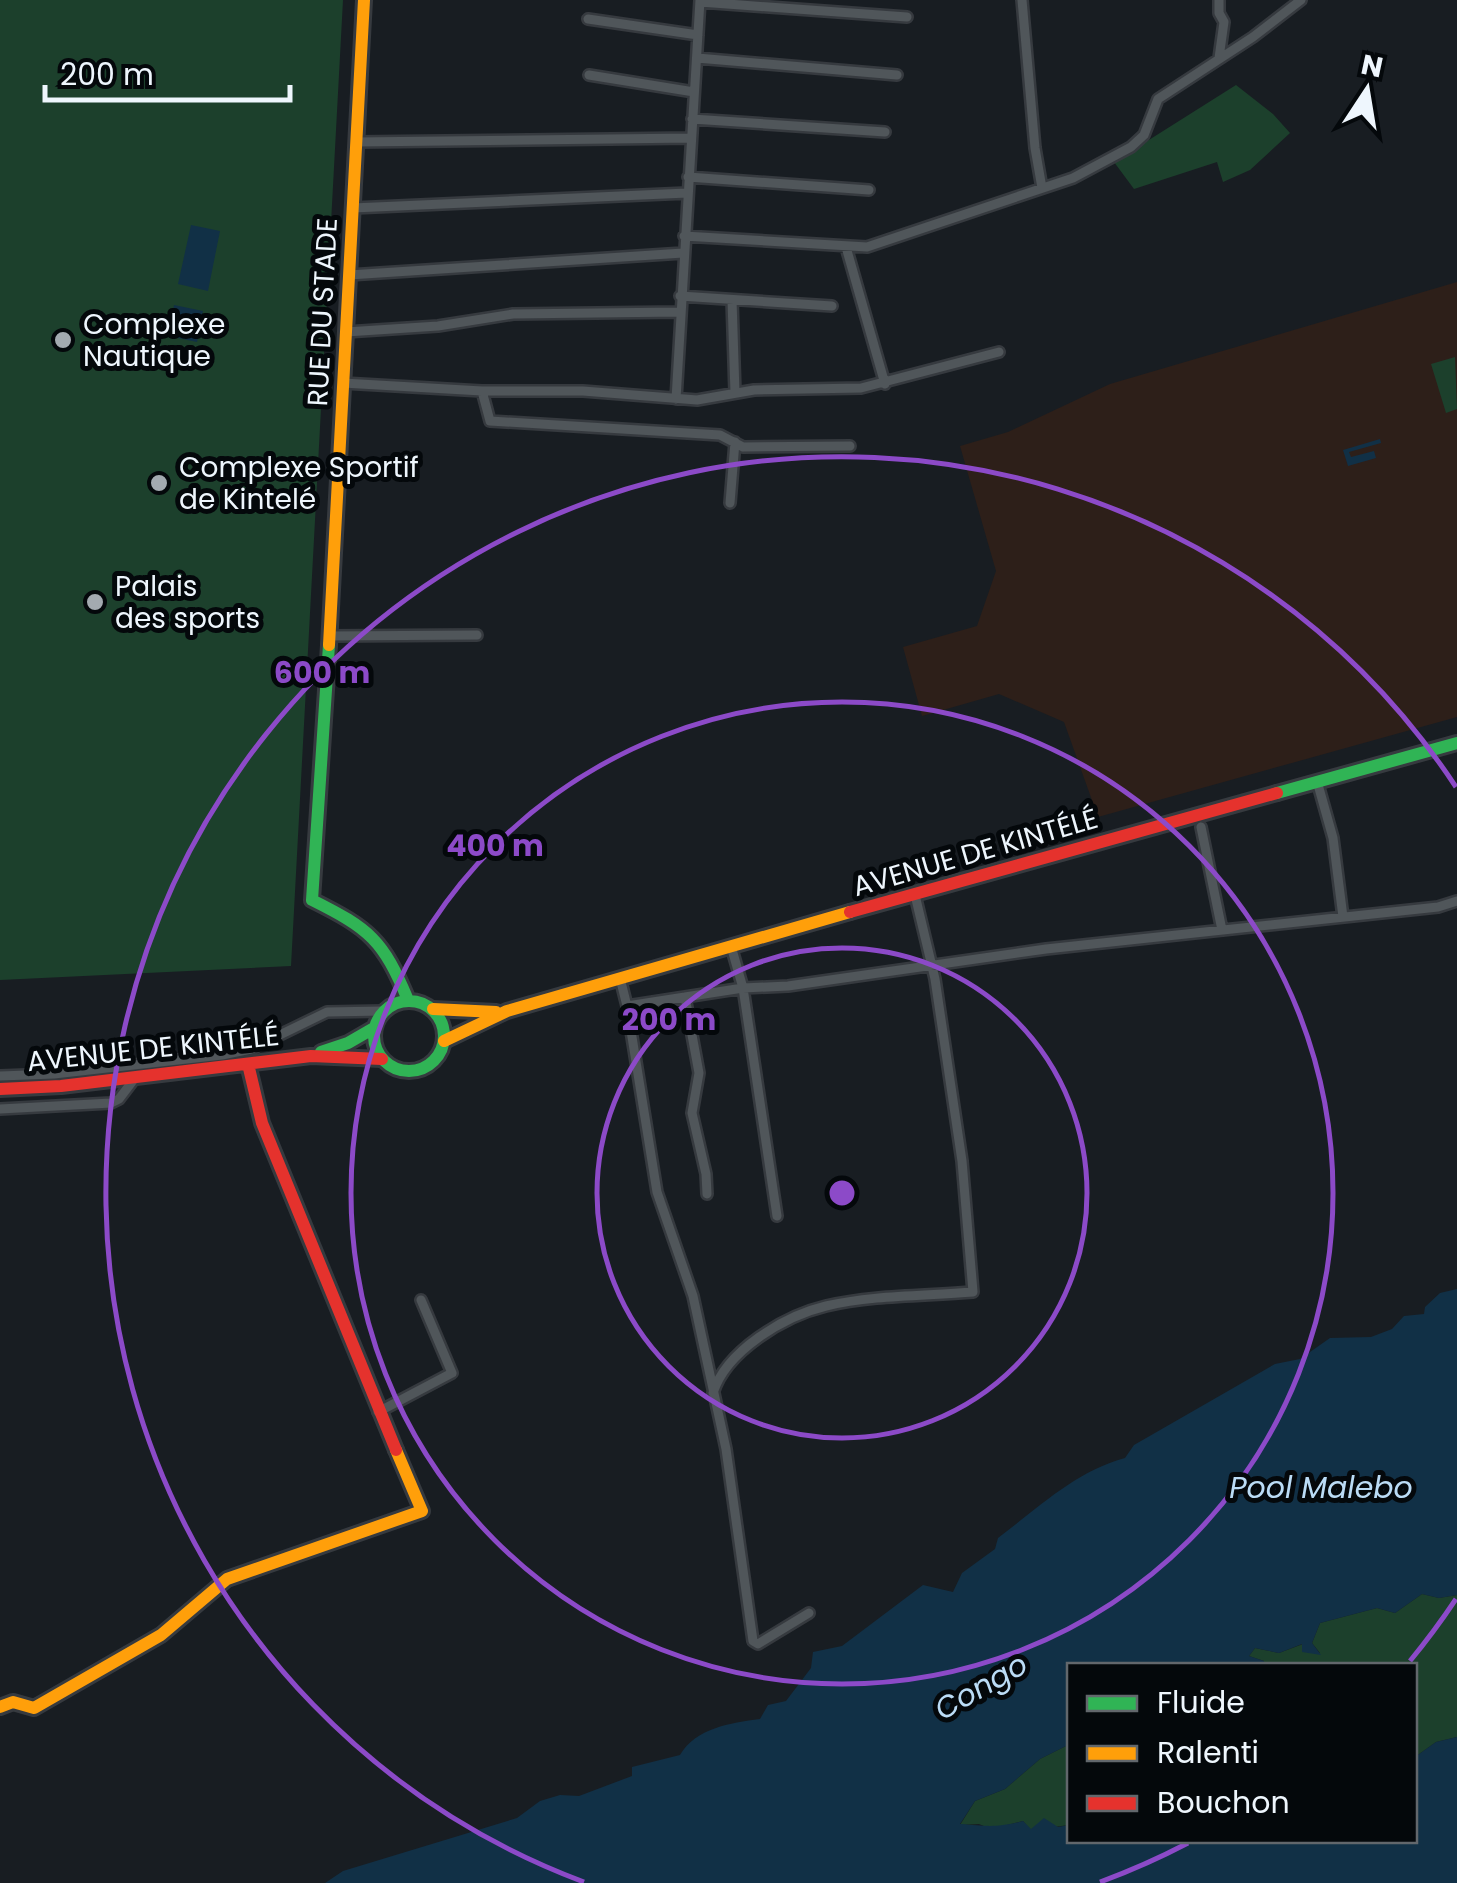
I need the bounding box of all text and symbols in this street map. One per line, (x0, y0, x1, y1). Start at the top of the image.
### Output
scale bar (45, 40, 290, 102)
north arrow (1317, 40, 1417, 140)
text: N (1358, 45, 1386, 87)
text: 200 m (60, 53, 154, 96)
street label: RUE DU STADE (298, 217, 347, 407)
place label: Complexe Nautique (83, 305, 225, 376)
marker: Complexe Nautique (52, 329, 74, 351)
place label: Complexe Sportif de Kintelé (179, 448, 419, 519)
marker: Complexe Sportif de Kintelé (148, 472, 170, 494)
place label: Palais des sports (115, 567, 260, 638)
marker: Palais des sports (84, 591, 106, 613)
text: 600 m (274, 651, 370, 694)
street label: AVENUE DE KINTÉLÉ (848, 799, 1102, 906)
text: 400 m (446, 824, 544, 867)
text: 200 m (622, 998, 716, 1041)
street label: AVENUE DE KINTÉLÉ (25, 1016, 281, 1081)
centre of rings (824, 1175, 860, 1211)
water label: Pool Malebo (1229, 1466, 1413, 1509)
water label: Congo (926, 1643, 1035, 1730)
legend (1067, 1663, 1417, 1843)
text: Fluide (1157, 1681, 1245, 1724)
text: Ralenti (1157, 1731, 1259, 1774)
text: Bouchon (1157, 1781, 1290, 1824)

